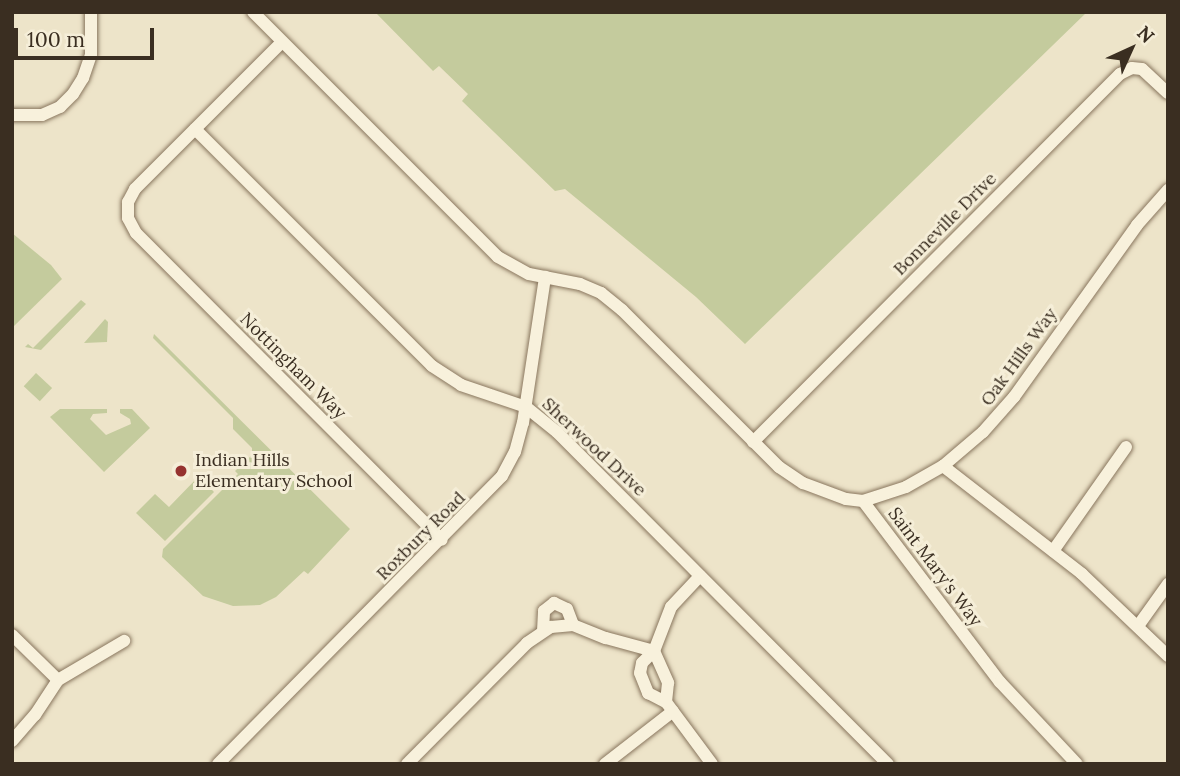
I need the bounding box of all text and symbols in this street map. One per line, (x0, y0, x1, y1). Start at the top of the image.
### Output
scale bar (18, 14, 158, 58)
north arrow (1096, 14, 1166, 84)
text: N (1132, 20, 1160, 48)
text: 100 m (27, 26, 85, 53)
street label: Bonneville Drive (889, 168, 1001, 280)
street label: Oak Hills Way (976, 304, 1062, 410)
street label: Nottingham Way (235, 308, 351, 424)
street label: Sherwood Drive (537, 393, 651, 501)
place label: Indian Hills Elementary School (195, 450, 353, 492)
marker: Indian Hills Elementary School (173, 463, 189, 479)
street label: Roxbury Road (372, 487, 470, 585)
street label: Saint Mary's Way (883, 503, 987, 631)

